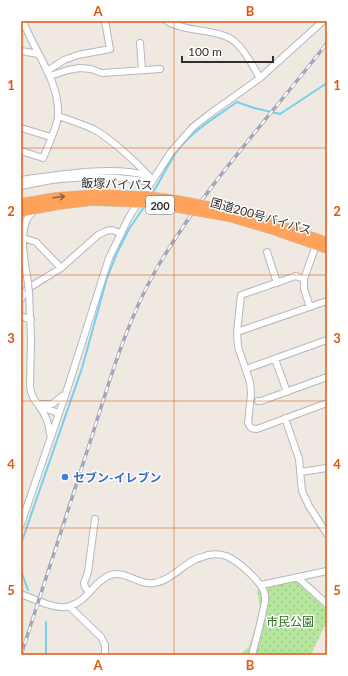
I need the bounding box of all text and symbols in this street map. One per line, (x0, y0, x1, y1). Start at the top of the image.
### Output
text: A (92, 3, 103, 19)
text: B (246, 3, 255, 19)
scale bar (182, 38, 273, 64)
text: 100 m (188, 44, 222, 59)
text: 1 (7, 77, 15, 93)
text: 1 (333, 77, 341, 93)
street label: 飯塚バイパス (81, 175, 153, 193)
one-way arrow (52, 193, 65, 201)
street label: 国道200号バイパス (209, 194, 313, 238)
road number: 200 (146, 196, 174, 214)
text: 2 (7, 203, 15, 219)
text: 2 (333, 203, 341, 219)
text: 3 (7, 330, 15, 346)
text: 3 (333, 330, 341, 346)
text: 4 (7, 456, 15, 472)
text: 4 (333, 456, 341, 472)
place label: セブン-イレブン (73, 470, 161, 485)
marker: セブン-イレブン (60, 472, 70, 482)
text: 5 (7, 582, 15, 598)
text: 5 (333, 582, 341, 598)
park label: 市民公園 (266, 614, 314, 629)
text: A (92, 657, 103, 673)
text: B (246, 657, 255, 673)

